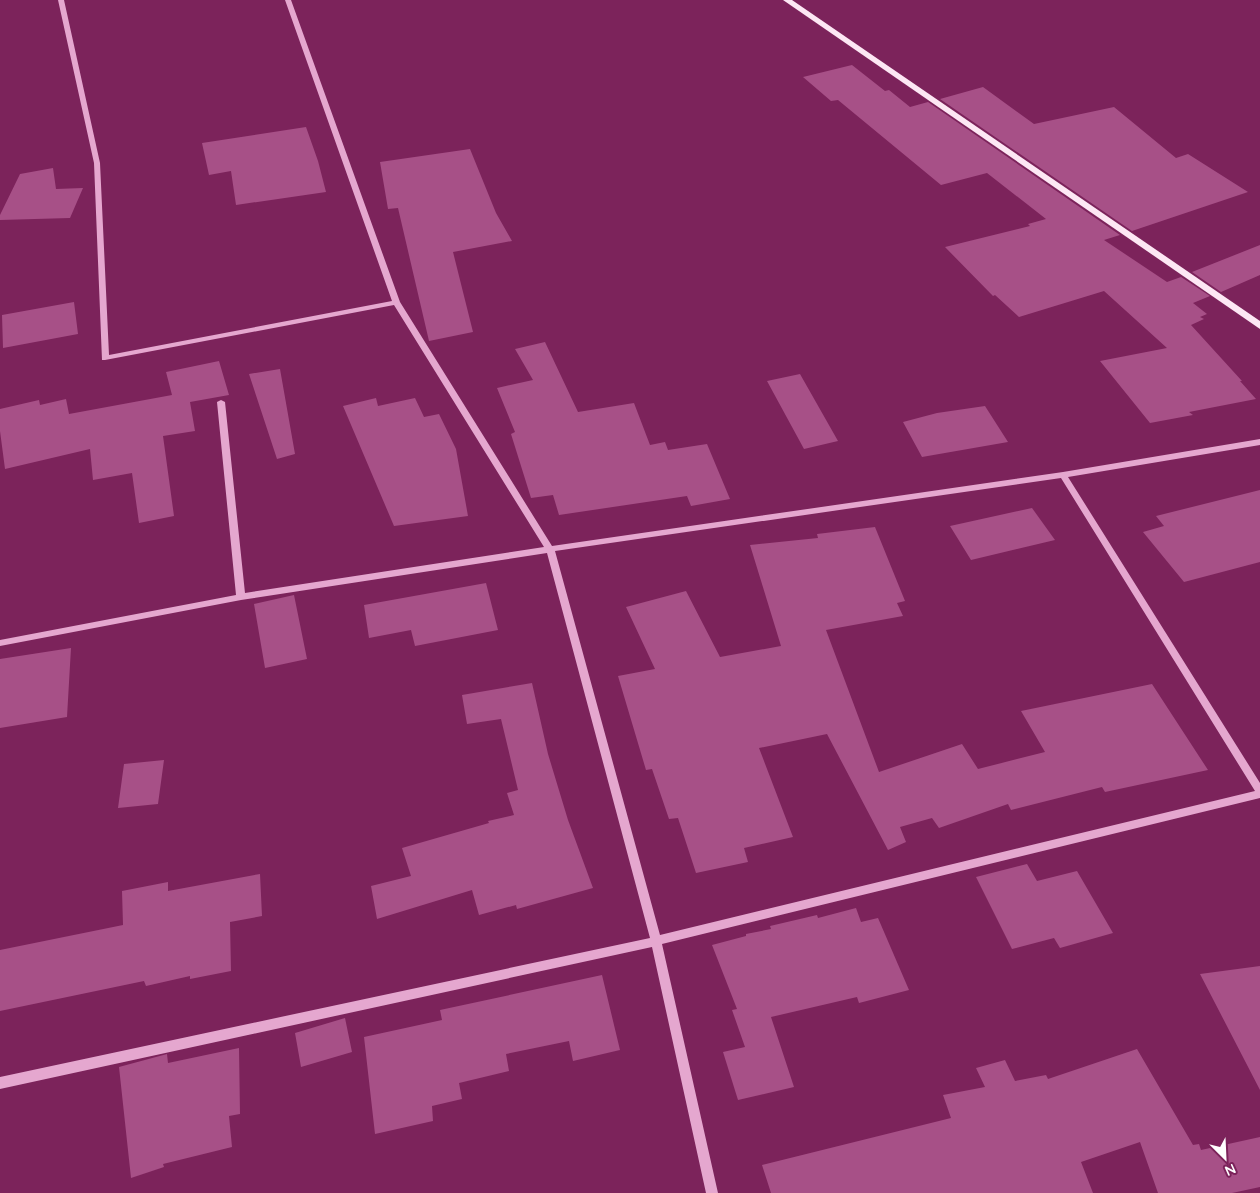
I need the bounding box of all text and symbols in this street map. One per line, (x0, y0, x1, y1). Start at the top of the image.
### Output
north arrow (1200, 1133, 1250, 1183)
text: N (1222, 1160, 1239, 1180)

